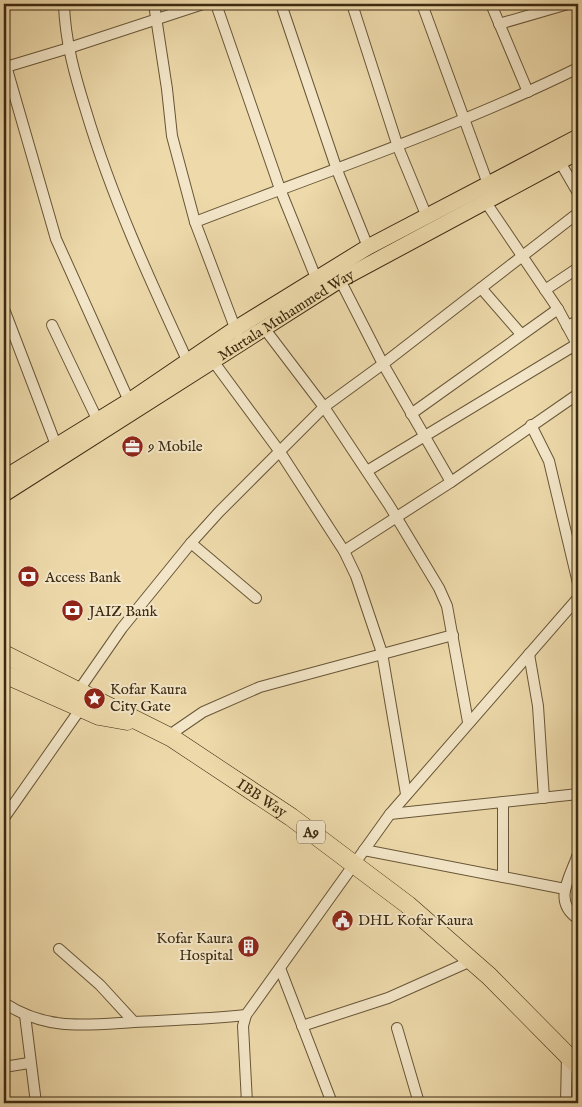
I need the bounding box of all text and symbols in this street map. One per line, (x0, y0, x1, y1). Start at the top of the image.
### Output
street label: Murtala Muhammed Way (215, 265, 358, 365)
office icon: 9 Mobile (120, 434, 144, 458)
place label: 9 Mobile (147, 437, 203, 456)
bank icon: Access Bank (17, 565, 41, 589)
place label: Access Bank (44, 568, 122, 587)
bank icon: JAIZ Bank (61, 599, 85, 623)
place label: JAIZ Bank (87, 602, 159, 621)
place label: Kofar Kaura City Gate (110, 680, 187, 716)
place icon: Kofar Kaura City Gate (82, 686, 106, 710)
street label: IBB Way (233, 775, 291, 822)
road number: A9 (297, 820, 325, 844)
public building icon: DHL Kofar Kaura (330, 908, 354, 932)
place label: DHL Kofar Kaura (358, 911, 474, 930)
place label: Kofar Kaura Hospital (156, 929, 234, 965)
building icon: Kofar Kaura Hospital (237, 935, 261, 959)

